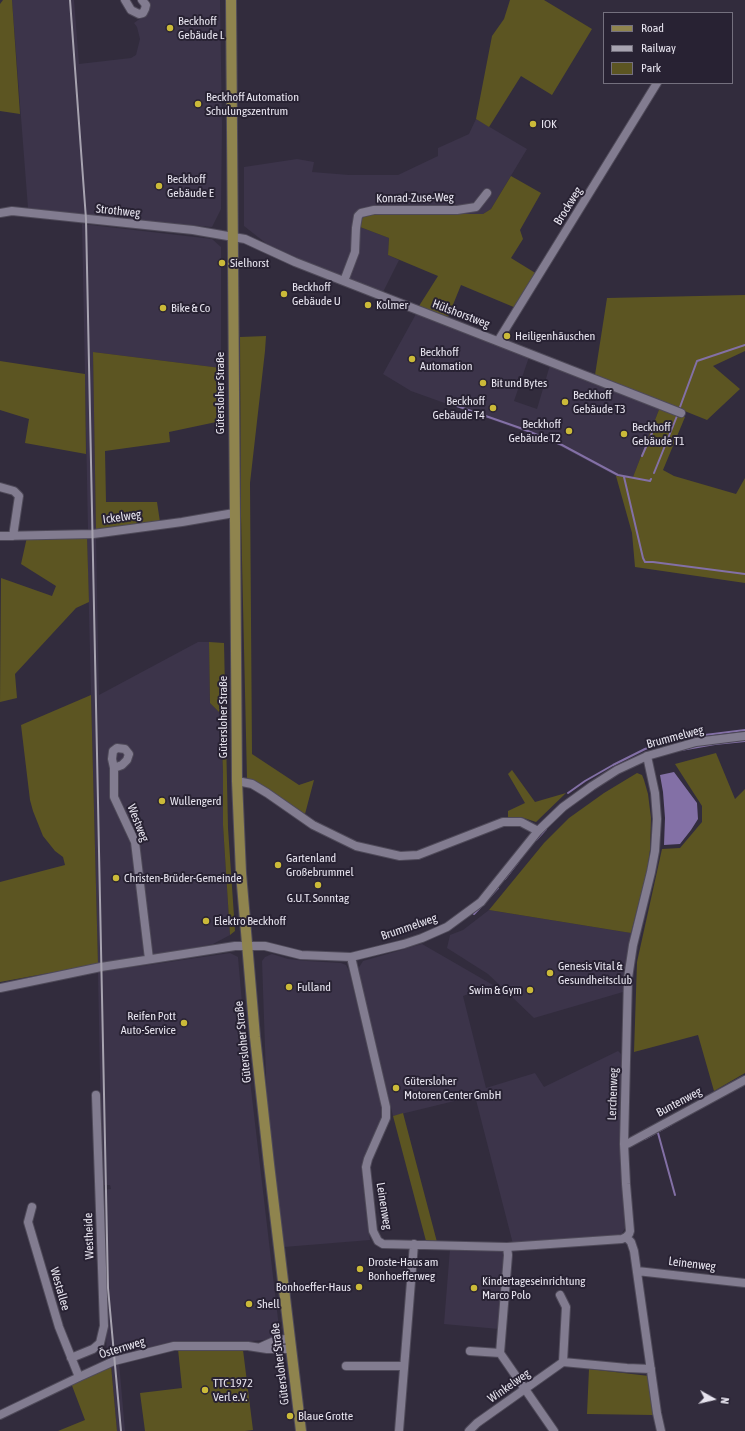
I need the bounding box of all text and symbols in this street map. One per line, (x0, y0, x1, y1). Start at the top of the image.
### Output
legend (603, 12, 733, 84)
place label: Beckhoff Gebäude L (178, 14, 224, 42)
text: Road (641, 21, 664, 35)
marker: Beckhoff Gebäude L (165, 23, 175, 33)
text: Railway (641, 41, 676, 55)
text: Park (641, 61, 661, 75)
place label: Beckhoff Automation Schulungszentrum (206, 90, 299, 118)
marker: Beckhoff Automation Schulungszentrum (193, 99, 203, 109)
place label: IOK (541, 117, 557, 131)
marker: IOK (528, 119, 538, 129)
place label: Beckhoff Gebäude E (167, 172, 214, 200)
marker: Beckhoff Gebäude E (154, 181, 164, 191)
street label: Brockweg (551, 184, 585, 228)
street label: Konrad-Zuse-Weg (376, 190, 454, 206)
street label: Strothweg (95, 202, 141, 220)
place label: Sielhorst (230, 256, 269, 270)
marker: Sielhorst (217, 258, 227, 268)
place label: Beckhoff Gebäude U (292, 280, 341, 308)
marker: Beckhoff Gebäude U (279, 289, 289, 299)
street label: Hülshorstweg (430, 296, 492, 332)
place label: Kolmer (376, 298, 408, 312)
marker: Kolmer (363, 300, 373, 310)
place label: Bike & Co (171, 301, 211, 315)
marker: Bike & Co (158, 303, 168, 313)
place label: Heiligenhäuschen (515, 329, 595, 343)
marker: Heiligenhäuschen (502, 331, 512, 341)
place label: Beckhoff Automation (420, 345, 473, 373)
street label: Gütersloher Straße (213, 352, 227, 434)
marker: Beckhoff Automation (407, 354, 417, 364)
place label: Bit und Bytes (491, 376, 547, 390)
marker: Bit und Bytes (478, 378, 488, 388)
place label: Beckhoff Gebäude T3 (573, 388, 626, 416)
place label: Beckhoff Gebäude T4 (432, 394, 485, 422)
marker: Beckhoff Gebäude T3 (560, 397, 570, 407)
marker: Beckhoff Gebäude T4 (488, 403, 498, 413)
place label: Beckhoff Gebäude T2 (508, 417, 561, 445)
place label: Beckhoff Gebäude T1 (632, 420, 685, 448)
marker: Beckhoff Gebäude T2 (564, 426, 574, 436)
marker: Beckhoff Gebäude T1 (619, 429, 629, 439)
street label: Ickelweg (102, 507, 142, 527)
street label: Gütersloher Straße (216, 676, 230, 758)
street label: Brummelweg (645, 722, 705, 752)
place label: Wullengerd (170, 794, 221, 808)
marker: Wullengerd (157, 796, 167, 806)
street label: Westweg (124, 802, 152, 844)
place label: Gartenland Großebrummel (286, 851, 354, 879)
marker: Gartenland Großebrummel (273, 860, 283, 870)
place label: Christen-Brüder-Gemeinde (124, 871, 242, 885)
marker: Christen-Brüder-Gemeinde (111, 873, 121, 883)
marker: G.U.T. Sonntag (313, 880, 323, 890)
place label: G.U.T. Sonntag (287, 891, 349, 905)
street label: Brummelweg (379, 911, 439, 943)
place label: Elektro Beckhoff (214, 914, 286, 928)
marker: Elektro Beckhoff (201, 916, 211, 926)
place label: Genesis Vital & Gesundheitsclub (558, 959, 632, 987)
marker: Genesis Vital & Gesundheitsclub (545, 968, 555, 978)
place label: Fulland (297, 980, 331, 994)
marker: Fulland (284, 982, 294, 992)
place label: Swim & Gym (469, 983, 522, 997)
marker: Swim & Gym (525, 985, 535, 995)
street label: Gütersloher Straße (232, 1000, 254, 1084)
place label: Reifen Pott Auto-Service (121, 1009, 176, 1037)
marker: Reifen Pott Auto-Service (179, 1018, 189, 1028)
street label: Lerchenweg (605, 1067, 621, 1121)
place label: Gütersloher Motoren Center GmbH (404, 1074, 501, 1102)
marker: Gütersloher Motoren Center GmbH (391, 1083, 401, 1093)
street label: Buntenweg (654, 1084, 704, 1120)
street label: Leinenweg (373, 1181, 395, 1231)
street label: Westheide (81, 1212, 97, 1260)
street label: Leinenweg (668, 1254, 716, 1274)
place label: Droste-Haus am Bonhoefferweg (368, 1255, 438, 1283)
marker: Droste-Haus am Bonhoefferweg (355, 1264, 365, 1274)
street label: Westallee (47, 1266, 73, 1312)
place label: Kindertageseinrichtung Marco Polo (482, 1274, 585, 1302)
place label: Bonhoeffer-Haus (276, 1280, 351, 1294)
marker: Bonhoeffer-Haus (354, 1282, 364, 1292)
marker: Kindertageseinrichtung Marco Polo (469, 1283, 479, 1293)
place label: Shell (257, 1297, 280, 1311)
marker: Shell (244, 1299, 254, 1309)
street label: Gütersloher Straße (268, 1322, 292, 1406)
street label: Östernweg (97, 1334, 147, 1362)
street label: Winkelweg (485, 1366, 533, 1406)
place label: TTC 1972 Verl e.V. (213, 1376, 253, 1404)
north arrow (693, 1379, 733, 1419)
marker: TTC 1972 Verl e.V. (200, 1385, 210, 1395)
text: N (718, 1397, 731, 1405)
place label: Blaue Grotte (298, 1409, 353, 1423)
marker: Blaue Grotte (285, 1411, 295, 1421)

